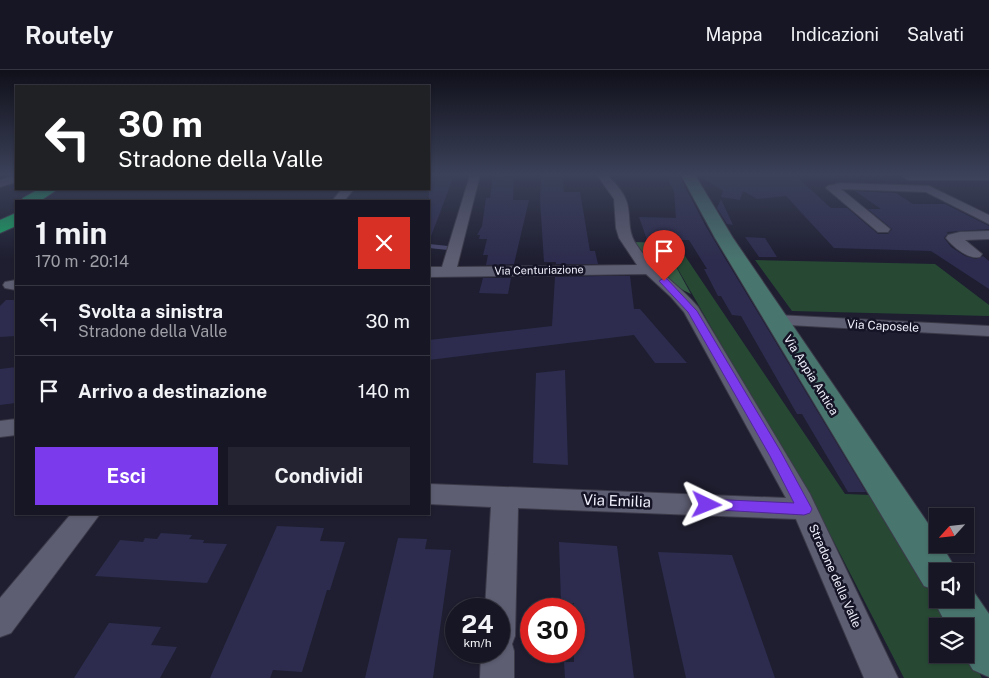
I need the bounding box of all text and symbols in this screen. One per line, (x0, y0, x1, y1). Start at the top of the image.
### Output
text: Routely (25, 21, 114, 49)
text: Mappa (705, 24, 763, 45)
text: Indicazioni (791, 24, 879, 45)
text: Salvati (907, 24, 964, 45)
text: 30 m (118, 104, 203, 145)
icon: left (35, 105, 100, 170)
text: Stradone della Valle (118, 146, 323, 172)
text: 1 min (35, 215, 107, 251)
button: close (358, 217, 410, 269)
pin (643, 230, 685, 281)
icon: arrive (650, 237, 678, 265)
text: 170 m · 20:14 (35, 252, 129, 271)
street label: Via Centuriazione (494, 263, 584, 277)
text: Svolta a sinistra (78, 300, 223, 322)
icon: left (35, 307, 63, 335)
text: 30 m (365, 310, 410, 332)
street label: Via Caposele (847, 317, 920, 335)
text: Stradone della Valle (78, 322, 227, 341)
street label: Via Appia Antica (781, 332, 841, 418)
icon: arrive (35, 377, 63, 405)
text: Arrivo a destinazione (78, 380, 267, 402)
text: 140 m (358, 380, 410, 402)
button: Esci (35, 447, 218, 505)
button: Condividi (228, 447, 410, 505)
position arrow (680, 478, 732, 530)
street label: Via Emilia (583, 491, 651, 510)
north arrow (929, 508, 974, 552)
map controls (929, 508, 974, 663)
street label: Stradone della Valle (806, 522, 864, 630)
button: sound (929, 563, 974, 608)
speed limit sign: 30 (520, 598, 585, 663)
text: 24 (461, 609, 494, 639)
button: layers (929, 618, 974, 663)
text: km/h (463, 636, 492, 650)

